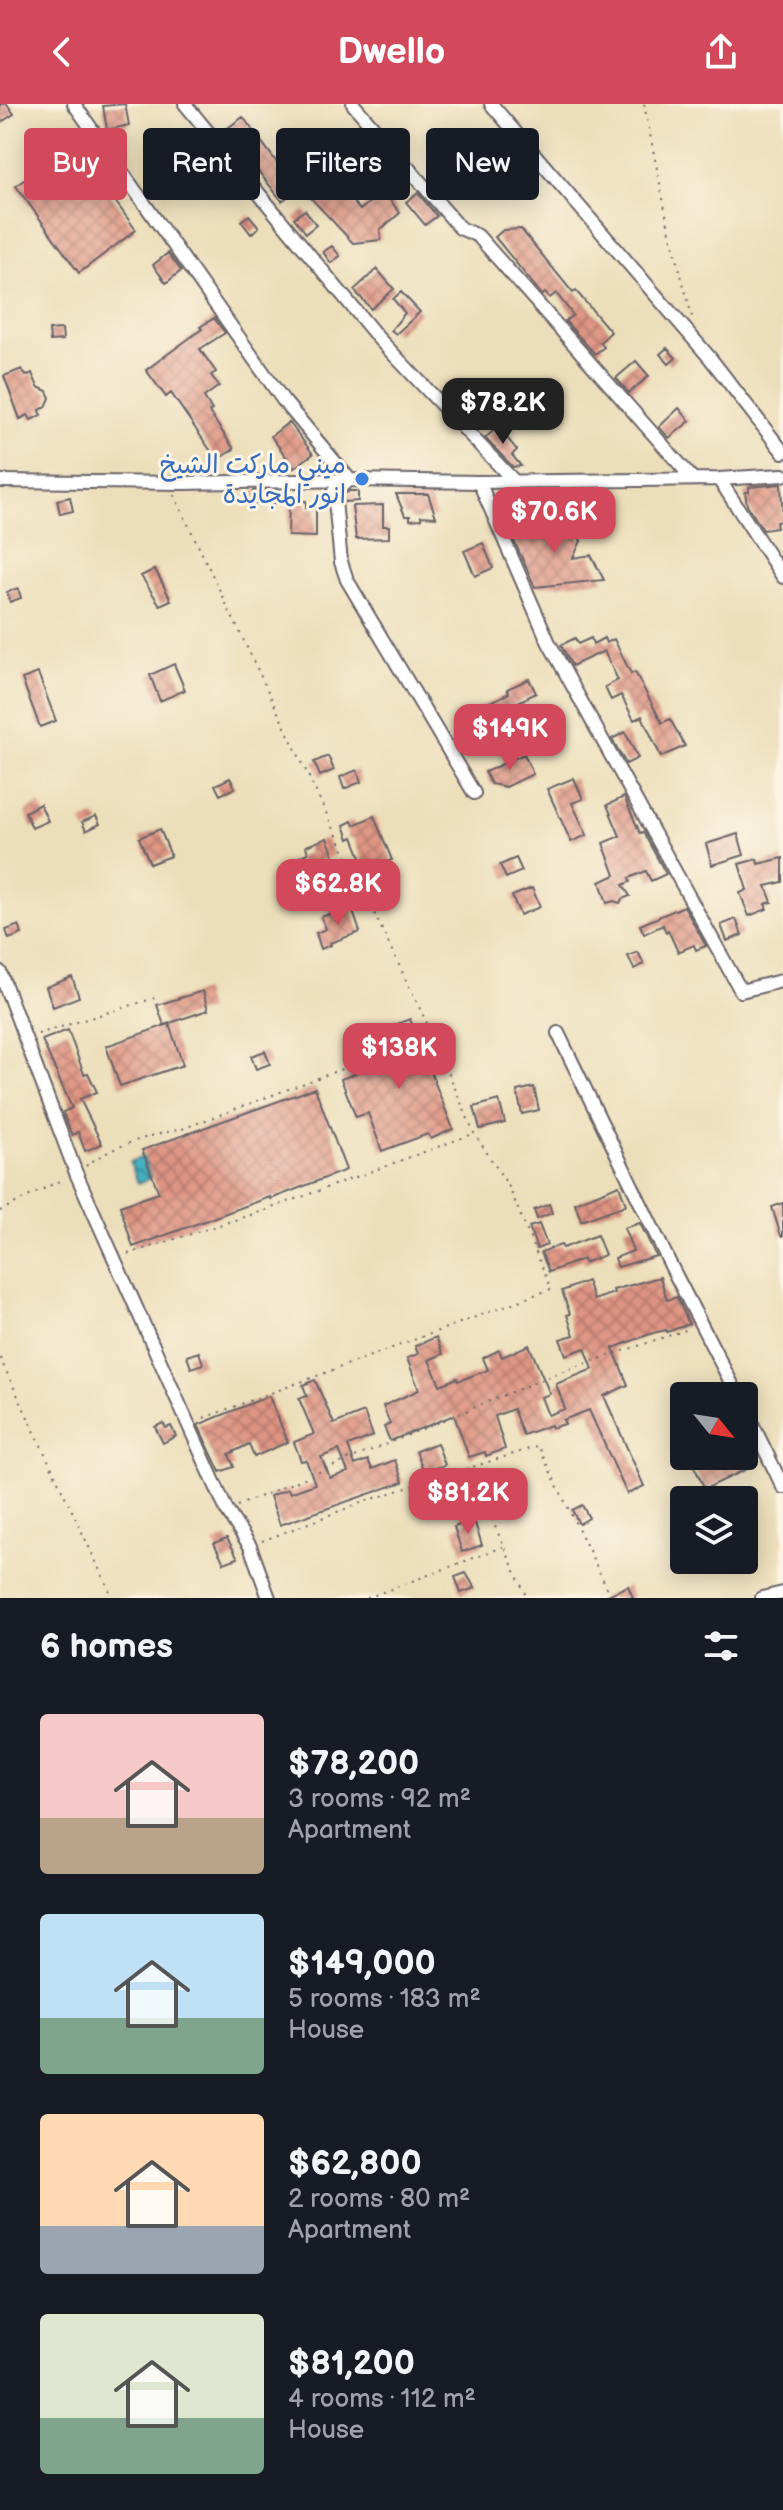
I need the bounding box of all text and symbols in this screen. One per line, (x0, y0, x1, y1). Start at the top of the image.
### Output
icon: back (40, 30, 84, 74)
icon: share (699, 30, 743, 74)
text: Dwello (338, 31, 445, 74)
chip: Buy (24, 128, 127, 200)
chip: Rent (143, 128, 260, 200)
chip: Filters (276, 128, 410, 200)
chip: New (426, 128, 539, 200)
pin: $78.2K (438, 378, 568, 446)
text: $78.2K (460, 388, 546, 419)
place label: ميني ماركت الشيخ انور المجايدة (160, 450, 346, 511)
marker: ميني ماركت الشيخ انور المجايدة (353, 470, 371, 488)
pin: $70.6K (489, 487, 619, 555)
text: $70.6K (511, 497, 597, 528)
pin: $149K (454, 704, 566, 772)
text: $149K (472, 714, 548, 745)
pin: $62.8K (273, 859, 403, 927)
text: $62.8K (294, 869, 382, 900)
pin: $138K (343, 1023, 455, 1091)
text: $138K (361, 1033, 437, 1064)
north arrow (670, 1382, 758, 1470)
map controls (670, 1382, 758, 1574)
pin: $81.2K (403, 1468, 533, 1536)
text: $81.2K (427, 1478, 509, 1509)
button: layers (670, 1486, 758, 1574)
icon: filters (699, 1624, 743, 1668)
text: 6 homes (40, 1626, 173, 1667)
text: $78,200 (288, 1743, 419, 1784)
icon: home (104, 1746, 200, 1842)
text: 3 rooms · 92 m² (288, 1784, 471, 1815)
text: Apartment (288, 1815, 411, 1846)
text: $149,000 (288, 1943, 436, 1984)
icon: home (104, 1946, 200, 2042)
text: 5 rooms · 183 m² (288, 1984, 481, 2015)
text: House (288, 2015, 364, 2046)
text: $62,800 (288, 2143, 422, 2184)
icon: home (104, 2146, 200, 2242)
text: 2 rooms · 80 m² (288, 2184, 470, 2215)
text: Apartment (288, 2215, 411, 2246)
text: $81,200 (288, 2343, 415, 2384)
icon: home (104, 2346, 200, 2442)
text: 4 rooms · 112 m² (288, 2384, 476, 2415)
text: House (288, 2415, 364, 2446)

